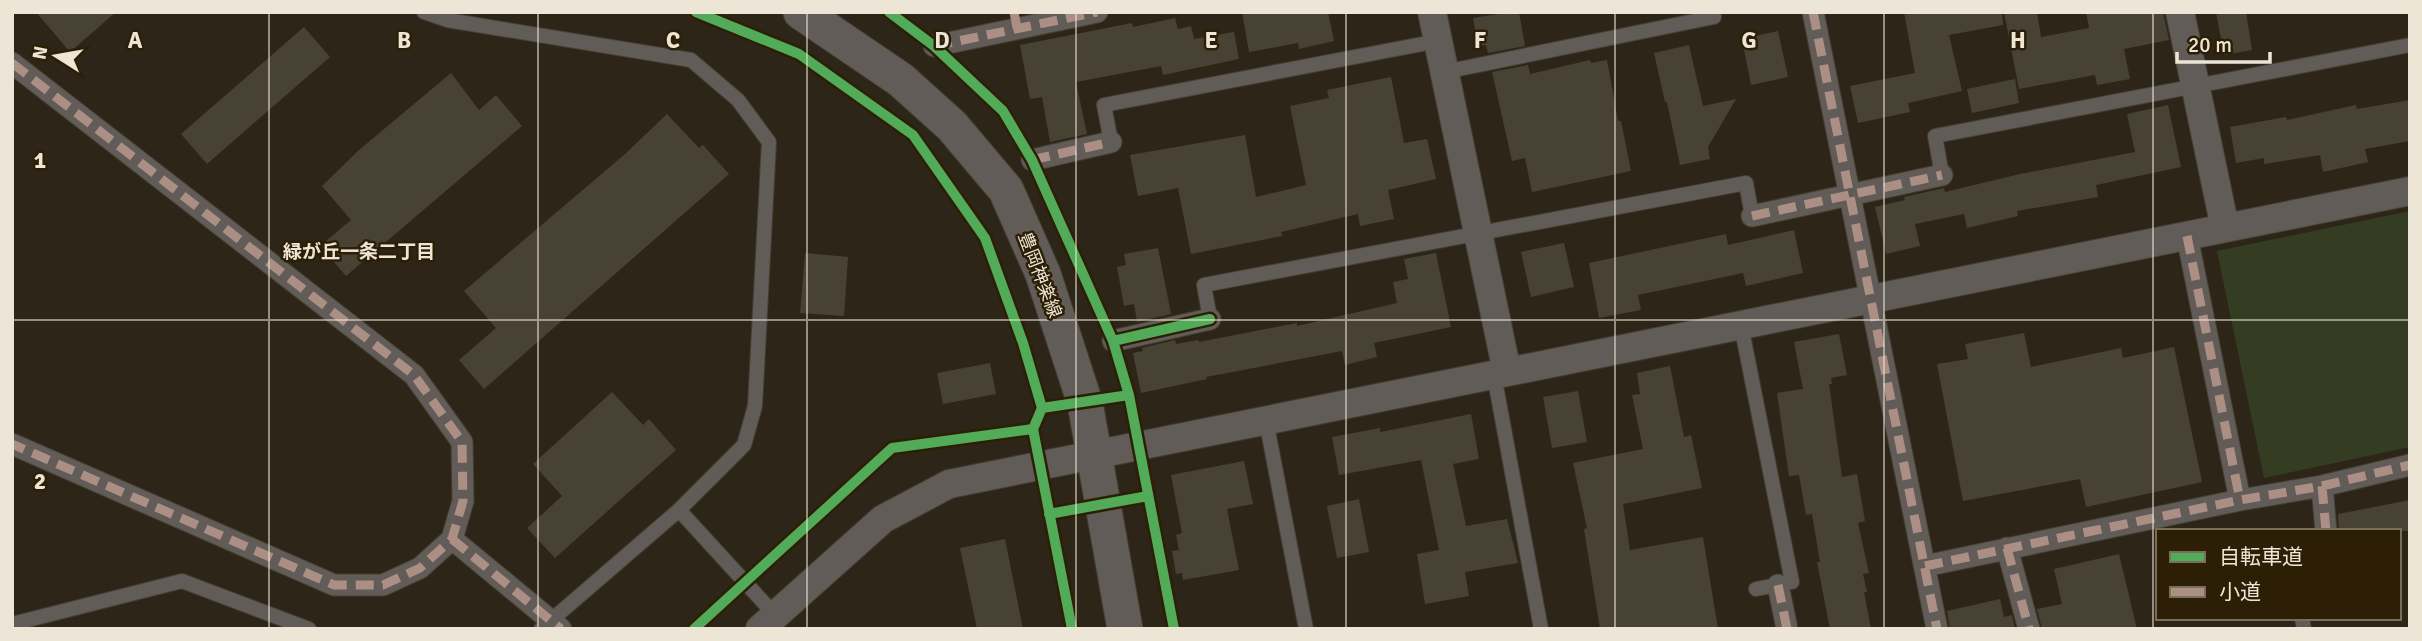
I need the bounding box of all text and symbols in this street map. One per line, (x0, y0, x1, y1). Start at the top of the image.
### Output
north arrow (21, 21, 91, 91)
scale bar (2177, 21, 2270, 65)
text: A (128, 26, 143, 55)
text: B (397, 26, 411, 55)
text: C (666, 26, 680, 55)
text: D (934, 26, 950, 55)
text: E (1204, 26, 1218, 55)
text: F (1474, 26, 1486, 55)
text: G (1741, 26, 1757, 55)
text: H (2010, 26, 2026, 55)
text: 20 m (2188, 32, 2232, 58)
text: N (27, 44, 53, 62)
text: 1 (34, 146, 46, 175)
street label: 豊岡神楽線 (1014, 229, 1066, 321)
district label: 緑が丘一条二丁目 (283, 240, 435, 264)
text: 2 (34, 467, 46, 496)
legend (2156, 529, 2401, 620)
text: 自転車道 (2219, 544, 2303, 570)
text: 小道 (2219, 579, 2261, 605)

